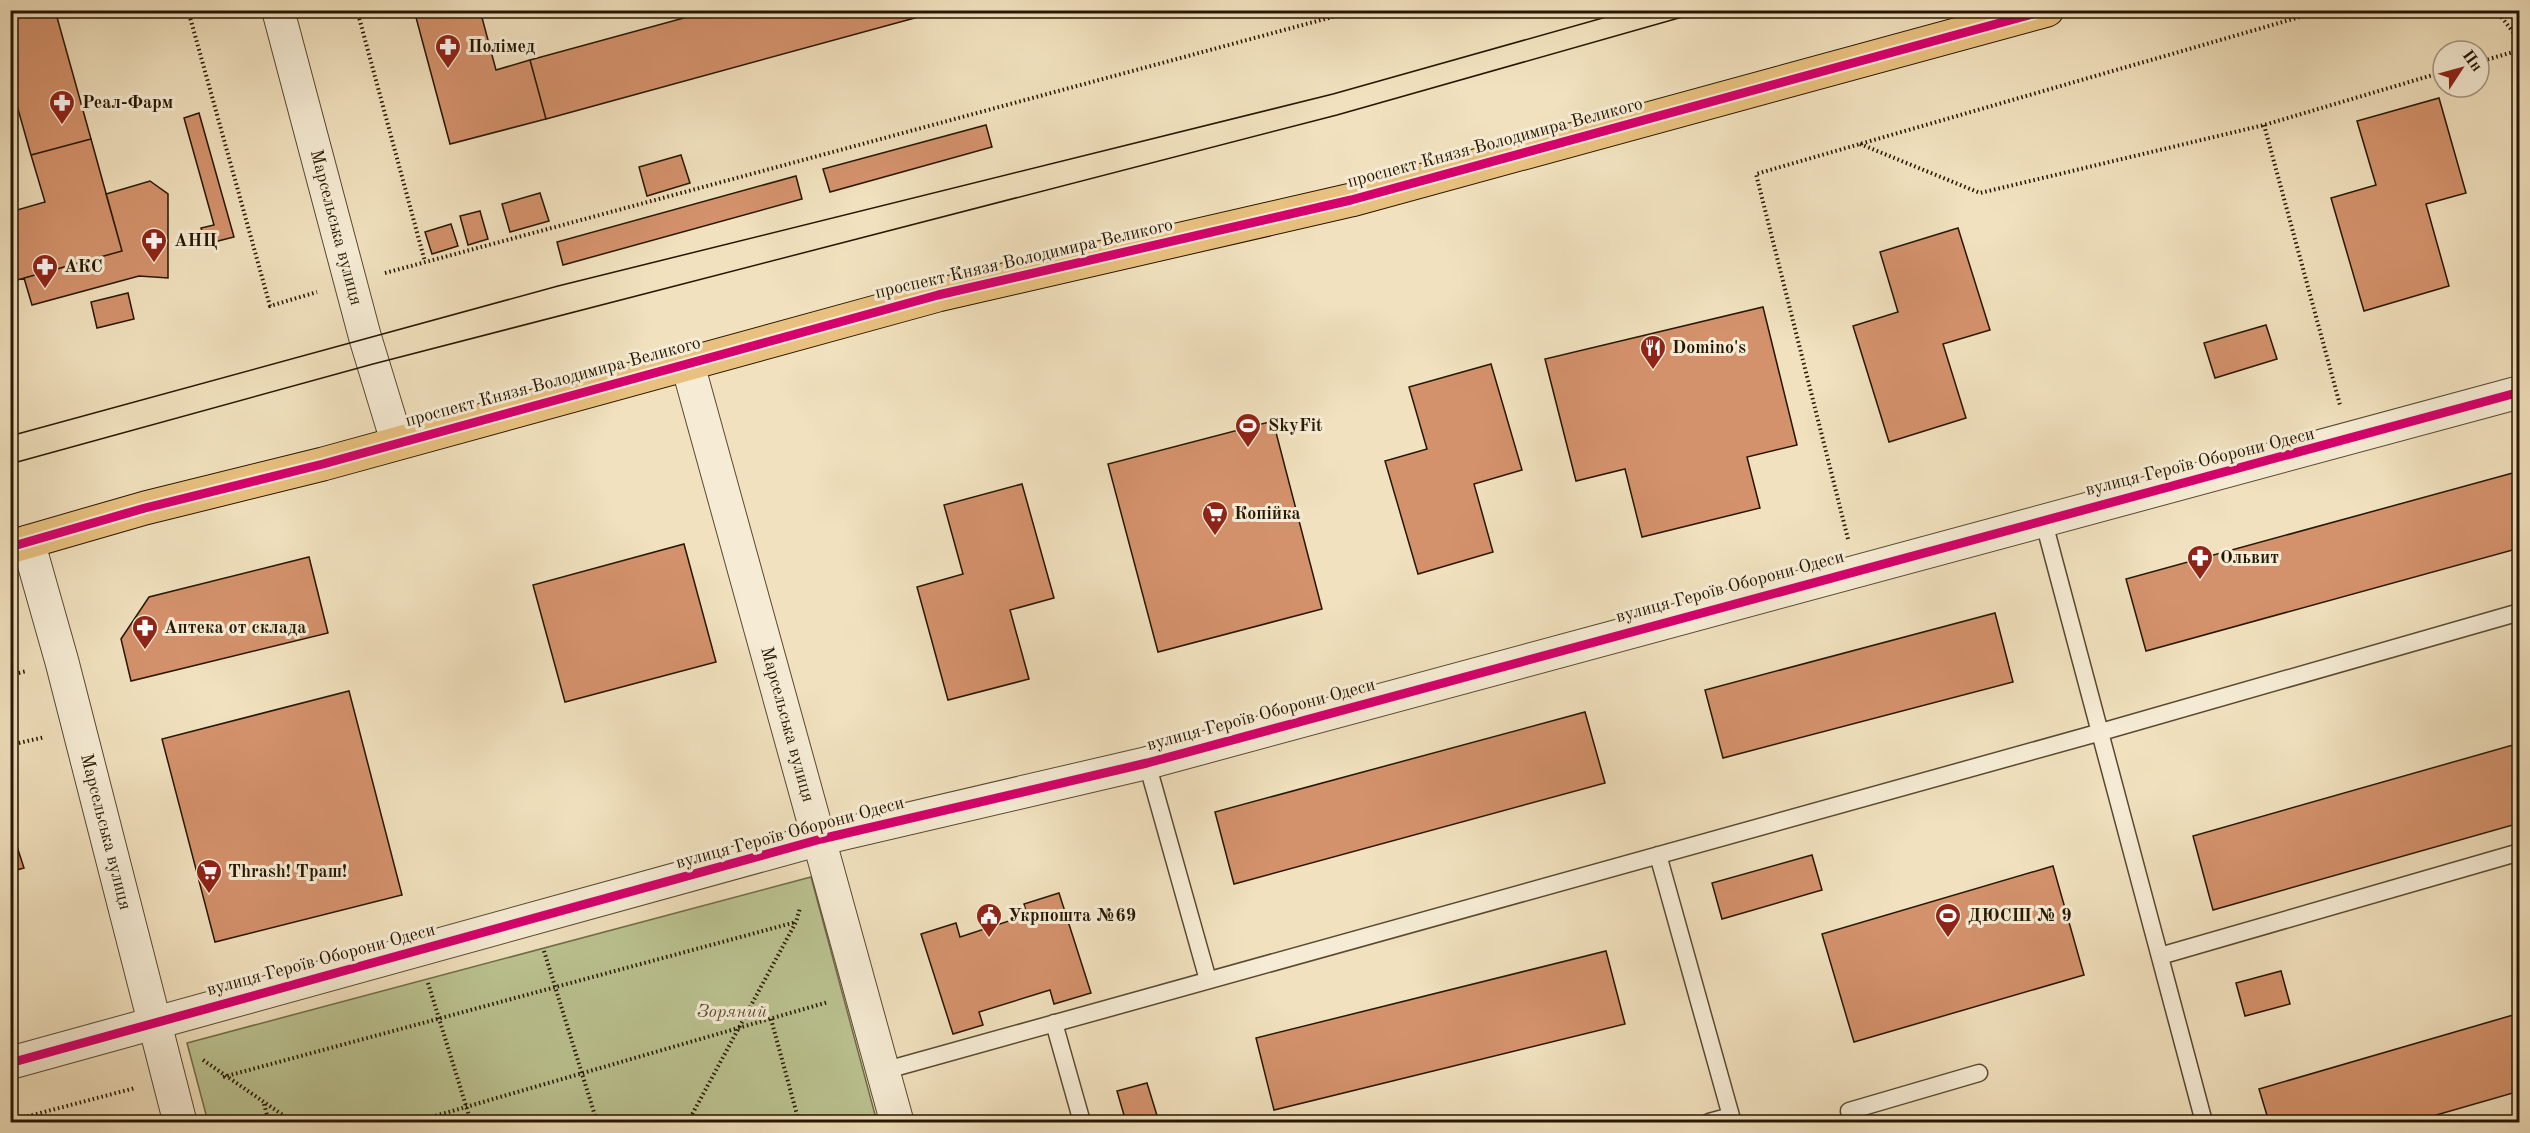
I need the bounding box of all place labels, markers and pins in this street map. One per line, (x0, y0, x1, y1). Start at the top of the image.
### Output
pharmacy icon: Полімед (433, 32, 463, 70)
place label: Полімед (468, 38, 535, 56)
pharmacy icon: Реал-Фарм (47, 88, 77, 126)
place label: Реал-Фарм (82, 94, 173, 112)
pharmacy icon: АНЦ (139, 226, 169, 264)
place label: АНЦ (174, 232, 217, 250)
pharmacy icon: АКС (30, 252, 60, 290)
place label: АКС (64, 258, 103, 276)
restaurant icon: Domino's (1638, 333, 1668, 371)
place label: Domino's (1672, 339, 1746, 357)
sports icon: SkyFit (1233, 411, 1263, 449)
place label: SkyFit (1268, 417, 1323, 435)
supermarket icon: Копійка (1200, 499, 1230, 537)
place label: Копійка (1234, 505, 1301, 523)
pharmacy icon: Ольвит (2185, 543, 2215, 581)
place label: Ольвит (2220, 549, 2279, 567)
pharmacy icon: Аптека от склада (130, 613, 160, 651)
place label: Аптека от склада (164, 619, 306, 637)
supermarket icon: Thrash! Траш! (194, 857, 224, 895)
place label: Thrash! Траш! (228, 863, 347, 881)
public building icon: Укрпошта №69 (974, 901, 1004, 939)
sports icon: ДЮСШ № 9 (1933, 901, 1963, 939)
place label: Укрпошта №69 (1008, 907, 1136, 925)
place label: ДЮСШ № 9 (1968, 907, 2072, 925)

